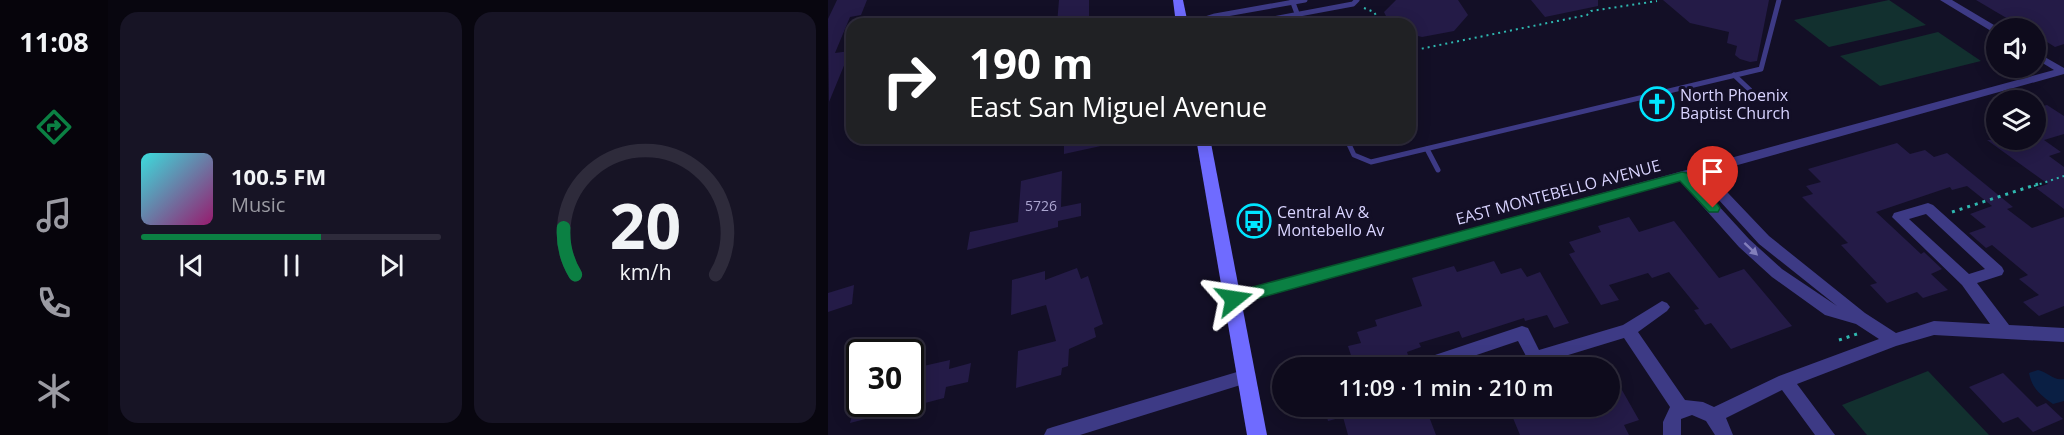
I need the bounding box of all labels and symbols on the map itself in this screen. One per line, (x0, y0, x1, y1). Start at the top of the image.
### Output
place label: North Phoenix Baptist Church (1680, 84, 1790, 124)
church icon: North Phoenix Baptist Church (1639, 86, 1675, 122)
pin (1687, 146, 1738, 208)
street label: EAST MONTEBELLO AVENUE (1453, 154, 1663, 230)
house number: 5726 (1025, 196, 1057, 215)
place label: Central Av & Montebello Av (1277, 201, 1384, 241)
bus stop icon: Central Av & Montebello Av (1236, 203, 1272, 239)
one-way arrow (1744, 242, 1758, 256)
position arrow (1202, 267, 1266, 331)
speed limit sign: 30 (846, 339, 924, 417)

